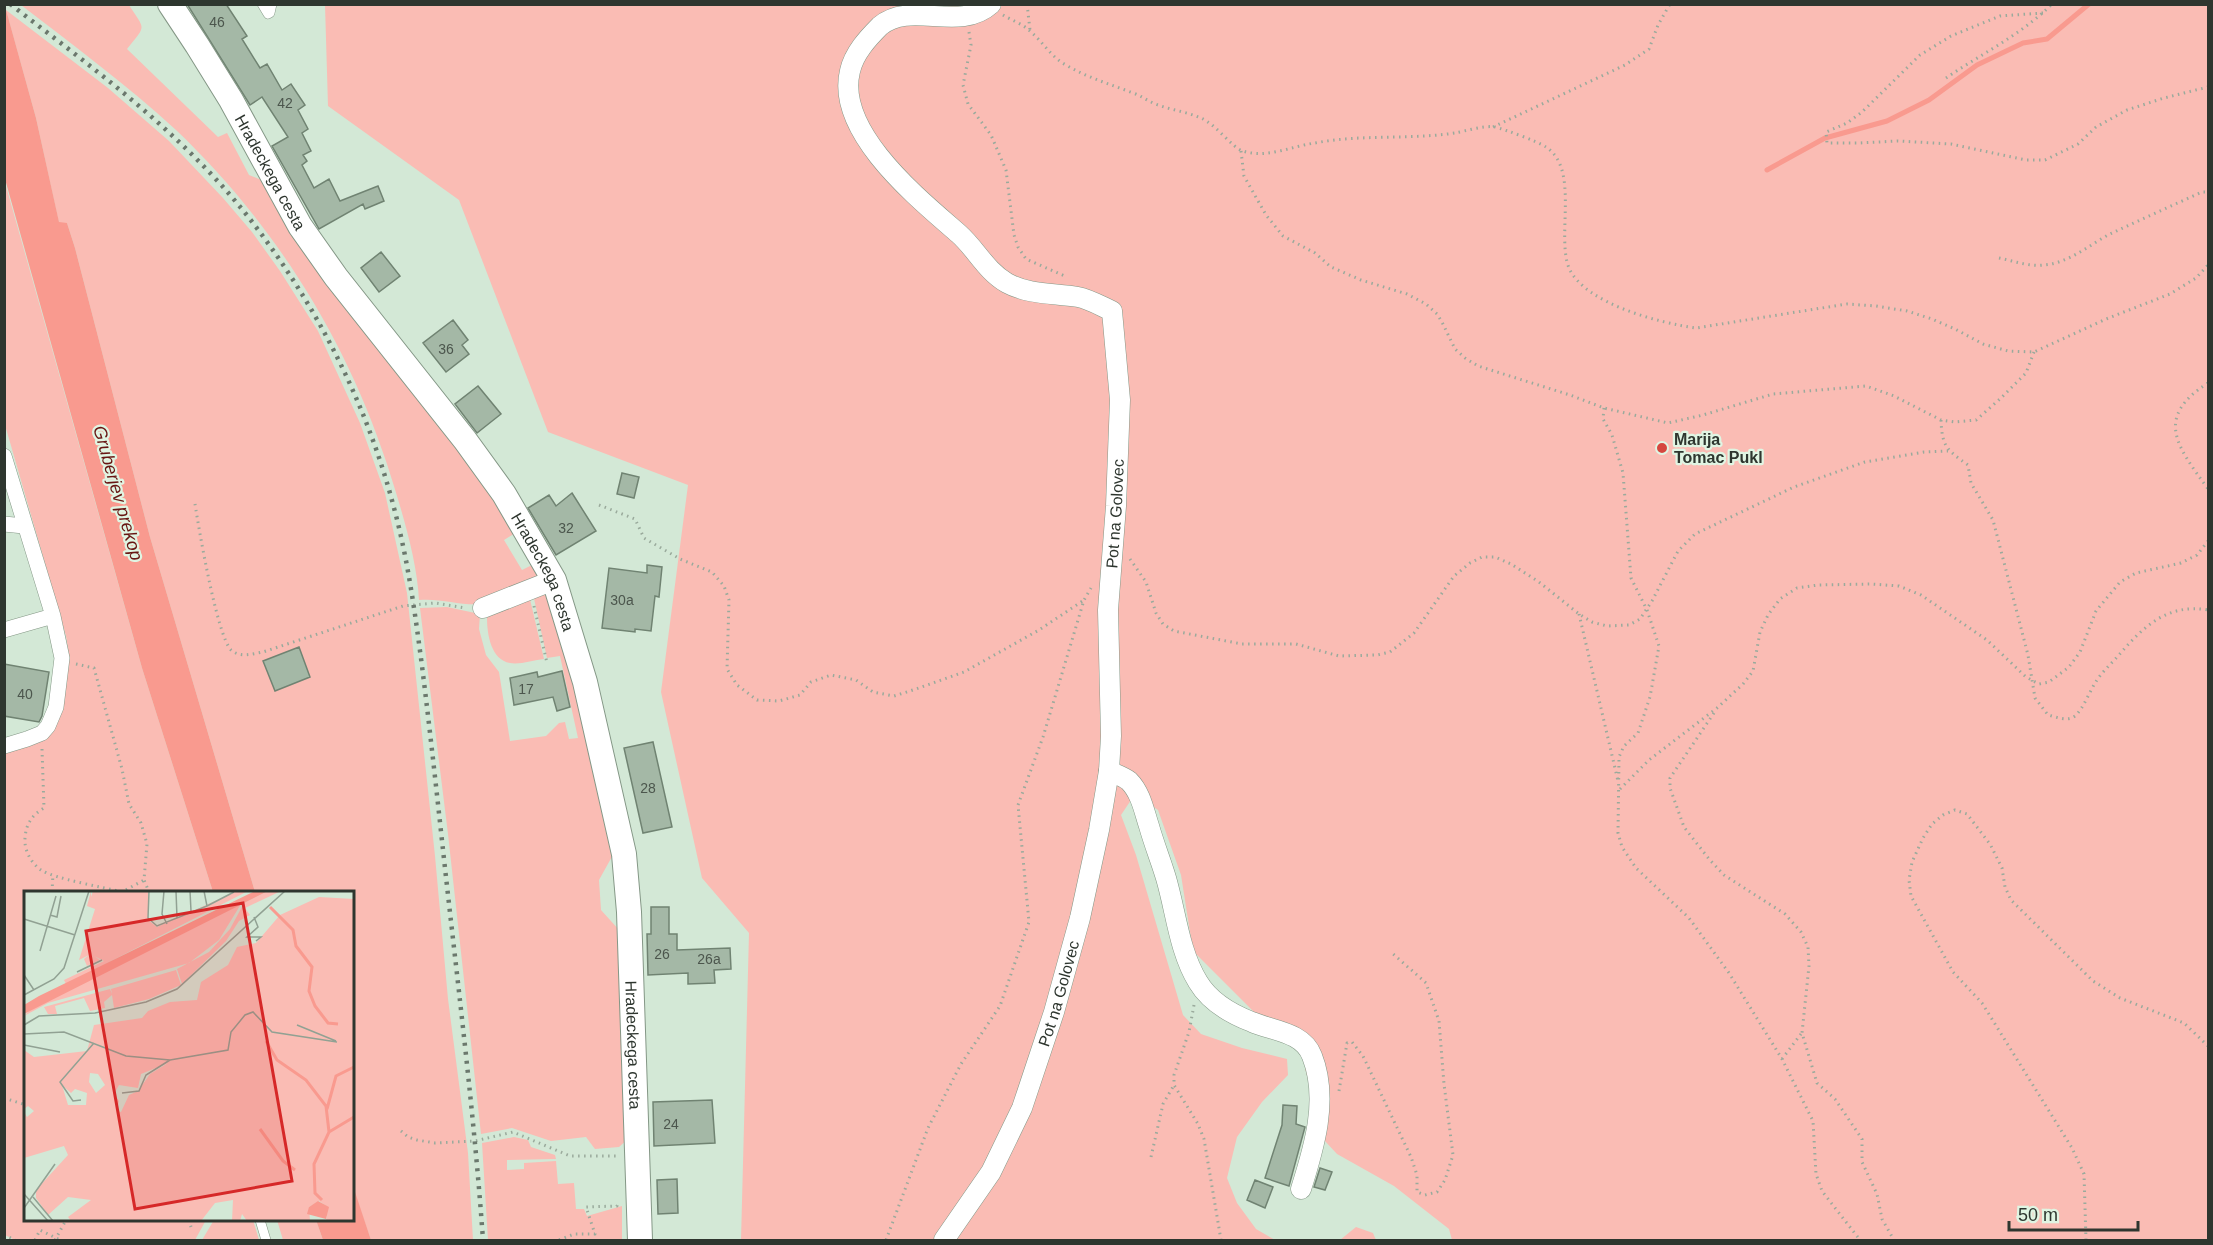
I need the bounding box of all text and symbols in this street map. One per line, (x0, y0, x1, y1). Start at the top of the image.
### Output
house number: 46 (209, 14, 225, 30)
house number: 42 (277, 95, 293, 111)
street label: Hradeckega cesta (232, 112, 309, 233)
house number: 36 (438, 341, 454, 357)
water label: Gruberjev prekop (89, 423, 147, 563)
place label: Marija Tomac Pukl (1674, 431, 1763, 466)
marker: Marija Tomac Pukl (1655, 441, 1669, 455)
street label: Pot na Golovec (1103, 459, 1127, 569)
street label: Hradeckega cesta (508, 510, 577, 633)
house number: 32 (558, 520, 574, 536)
house number: 30a (610, 592, 634, 608)
house number: 17 (518, 681, 534, 697)
house number: 40 (17, 686, 33, 702)
house number: 28 (640, 780, 656, 796)
inset map (24, 891, 354, 1221)
street label: Pot na Golovec (1035, 939, 1082, 1049)
house number: 26 (654, 946, 670, 962)
house number: 26a (697, 951, 721, 967)
street label: Hradeckega cesta (622, 980, 644, 1110)
house number: 24 (663, 1116, 679, 1132)
scale bar (2009, 1194, 2138, 1232)
text: 50 m (2018, 1205, 2058, 1225)

